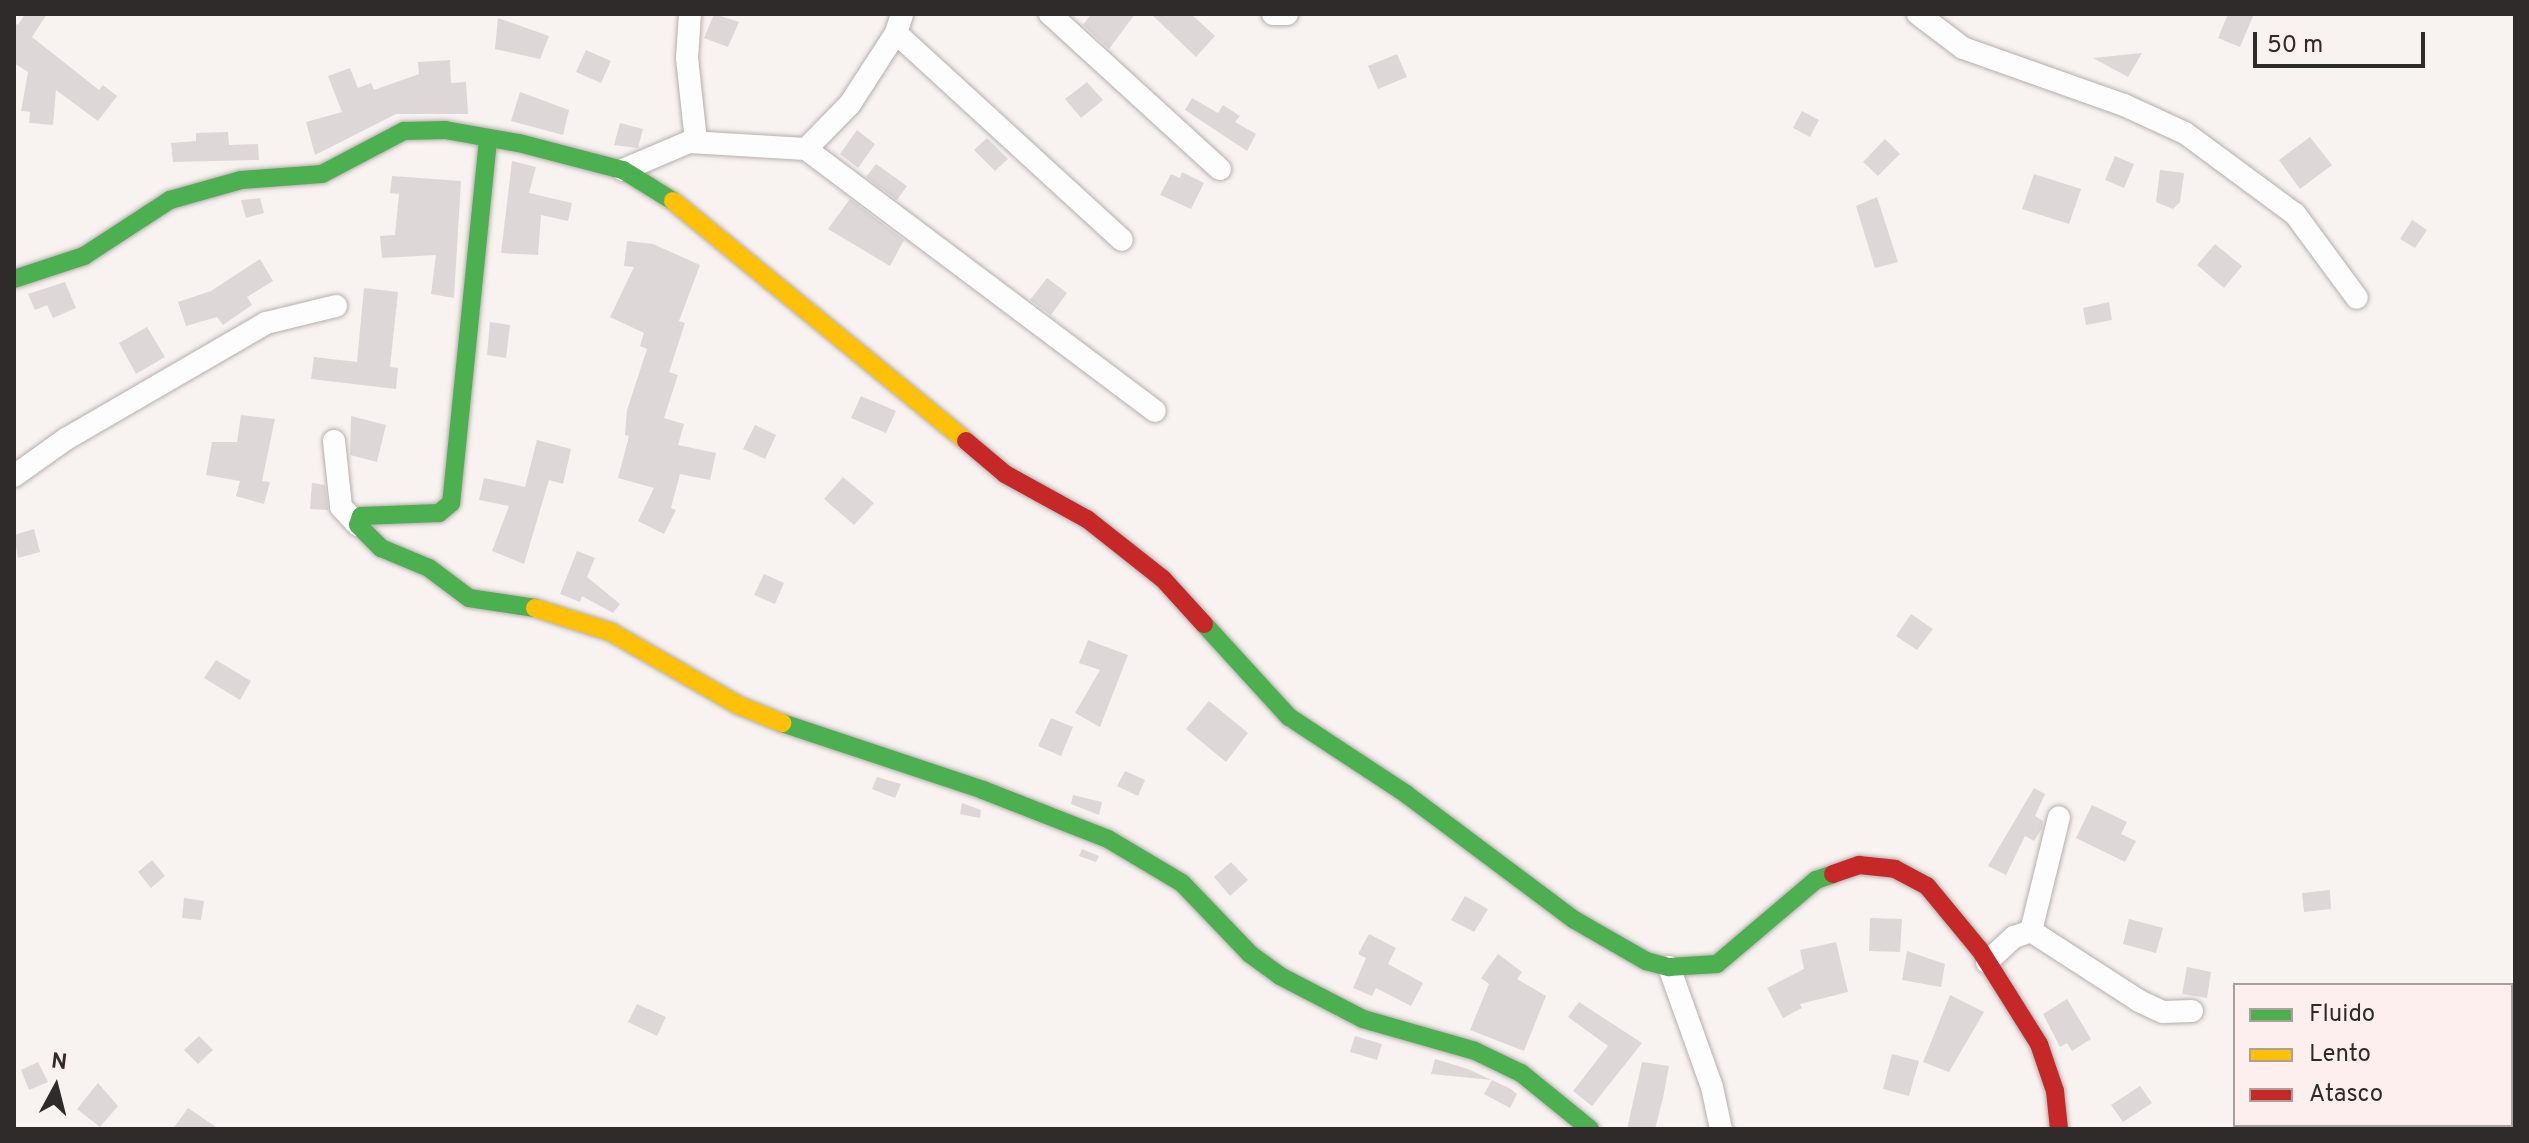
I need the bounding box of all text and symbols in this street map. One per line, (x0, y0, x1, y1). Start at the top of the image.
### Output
scale bar (2257, 16, 2429, 66)
text: 50 m (2267, 31, 2323, 61)
legend (2233, 983, 2513, 1127)
text: Fluido (2309, 1000, 2375, 1030)
text: Lento (2309, 1040, 2371, 1070)
north arrow (16, 1047, 96, 1127)
text: N (49, 1048, 68, 1077)
text: Atasco (2309, 1080, 2383, 1110)

